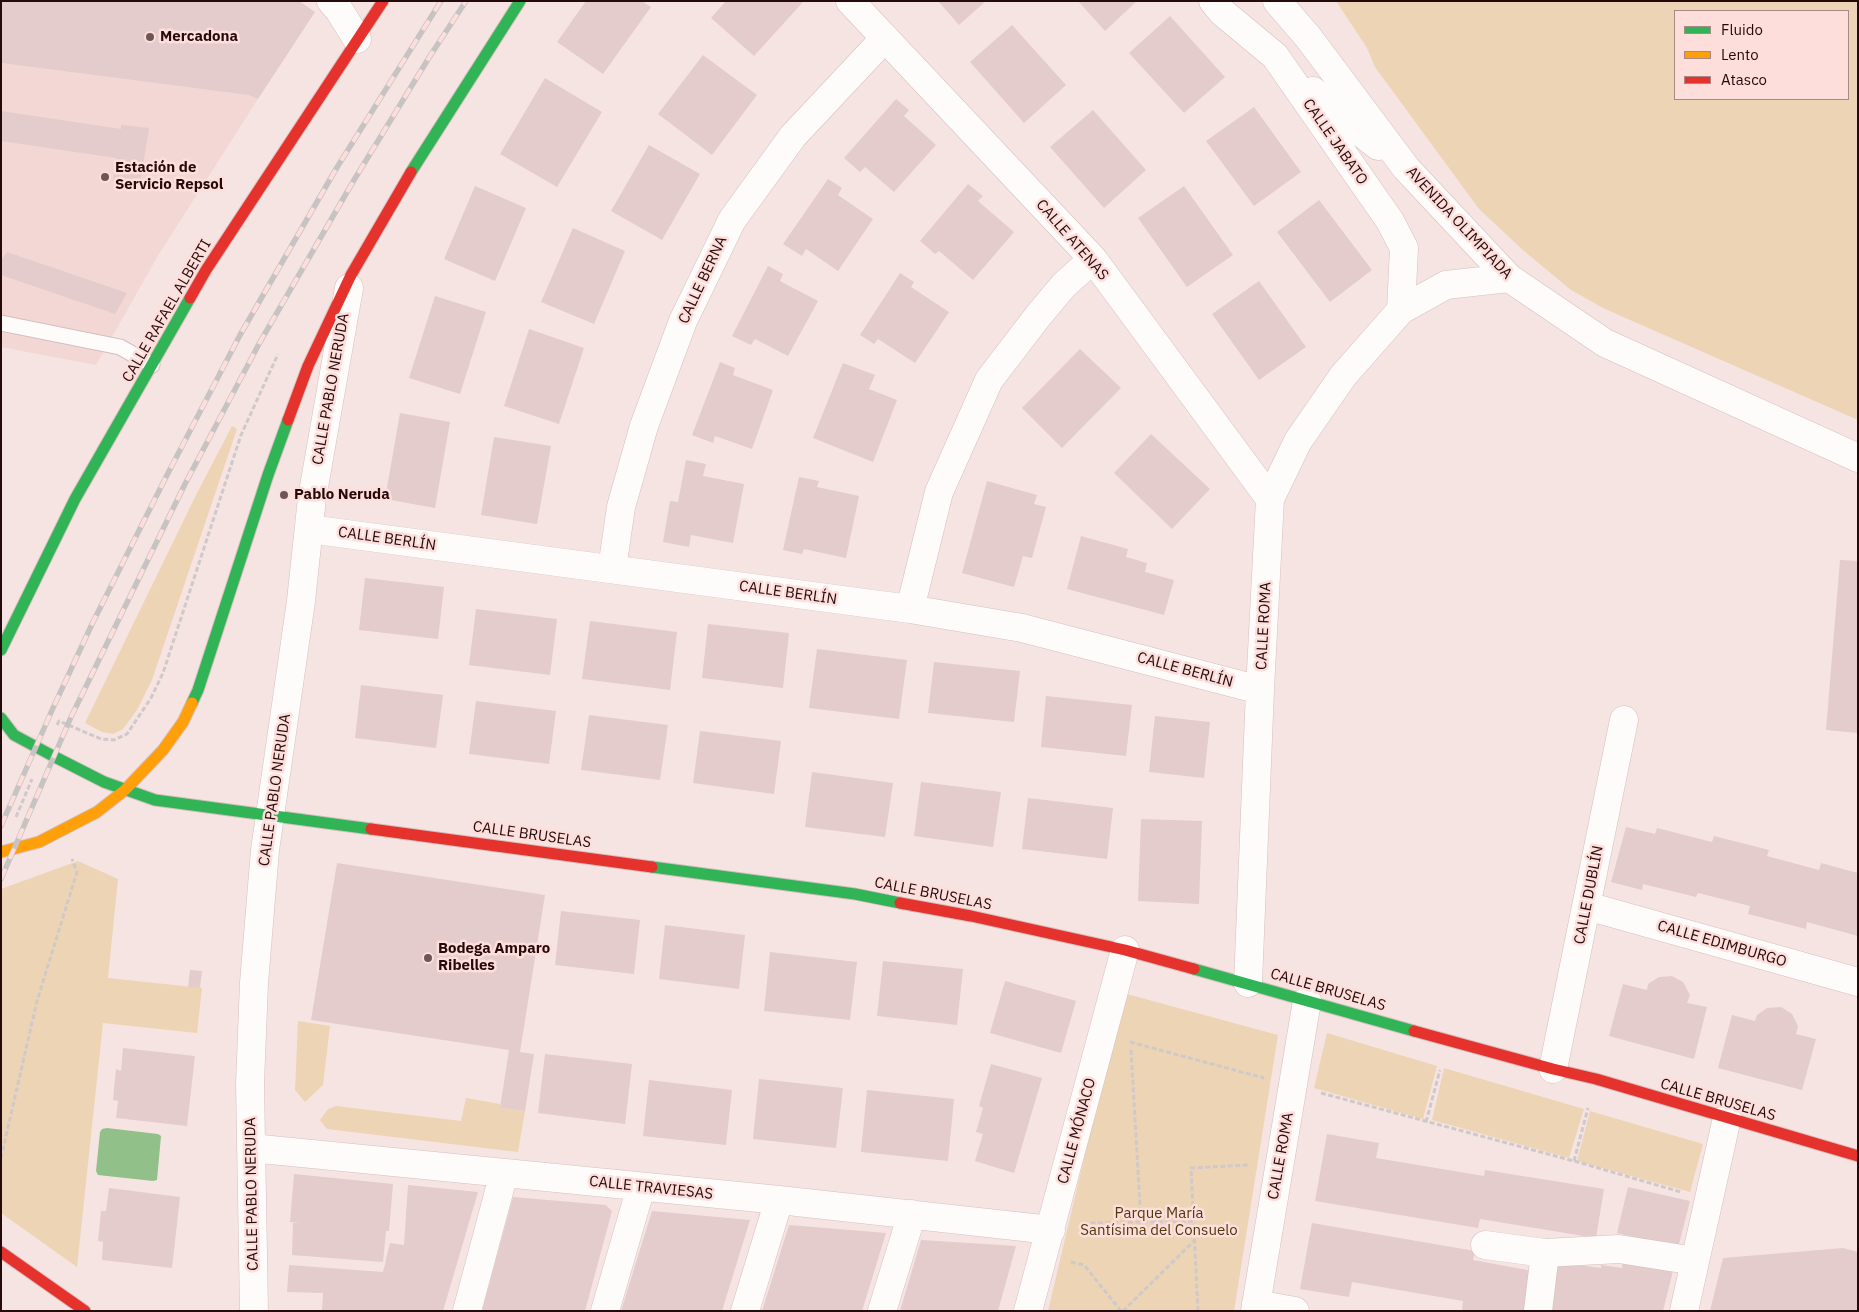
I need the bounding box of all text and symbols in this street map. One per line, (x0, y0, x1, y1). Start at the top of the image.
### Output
legend (1674, 10, 1849, 100)
text: Fluido (1721, 20, 1763, 39)
place label: Mercadona (160, 28, 238, 46)
marker: Mercadona (144, 31, 156, 43)
text: Lento (1721, 45, 1759, 64)
text: Atasco (1721, 70, 1767, 89)
street label: CALLE JABATO (1299, 96, 1371, 188)
place label: Estación de Servicio Repsol (115, 159, 223, 194)
street label: AVENIDA OLIMPIADA (1402, 163, 1516, 283)
marker: Estación de Servicio Repsol (99, 171, 111, 183)
street label: CALLE ATENAS (1032, 196, 1112, 284)
street label: CALLE BERNA (675, 233, 731, 327)
street label: CALLE RAFAEL ALBERTI (119, 236, 215, 386)
street label: CALLE PABLO NERUDA (309, 312, 353, 466)
place label: Pablo Neruda (294, 486, 390, 504)
marker: Pablo Neruda (278, 489, 290, 501)
street label: CALLE BERLÍN (337, 523, 437, 555)
street label: CALLE BERLÍN (738, 577, 838, 609)
street label: CALLE ROMA (1253, 582, 1275, 670)
street label: CALLE BERLÍN (1135, 649, 1235, 691)
street label: CALLE PABLO NERUDA (255, 713, 295, 867)
street label: CALLE BRUSELAS (472, 818, 592, 852)
street label: CALLE DUBLÍN (1571, 844, 1607, 946)
street label: CALLE BRUSELAS (873, 874, 993, 914)
street label: CALLE EDIMBURGO (1655, 917, 1789, 971)
place label: Bodega Amparo Ribelles (438, 940, 550, 975)
marker: Bodega Amparo Ribelles (422, 952, 434, 964)
street label: CALLE BRUSELAS (1268, 965, 1388, 1015)
street label: CALLE BRUSELAS (1658, 1075, 1778, 1125)
street label: CALLE MÓNACO (1054, 1076, 1100, 1186)
street label: CALLE ROMA (1264, 1111, 1298, 1201)
street label: CALLE PABLO NERUDA (242, 1117, 262, 1271)
street label: CALLE TRAVIESAS (588, 1173, 714, 1203)
park label: Parque María Santísima del Consuelo (1080, 1205, 1238, 1240)

